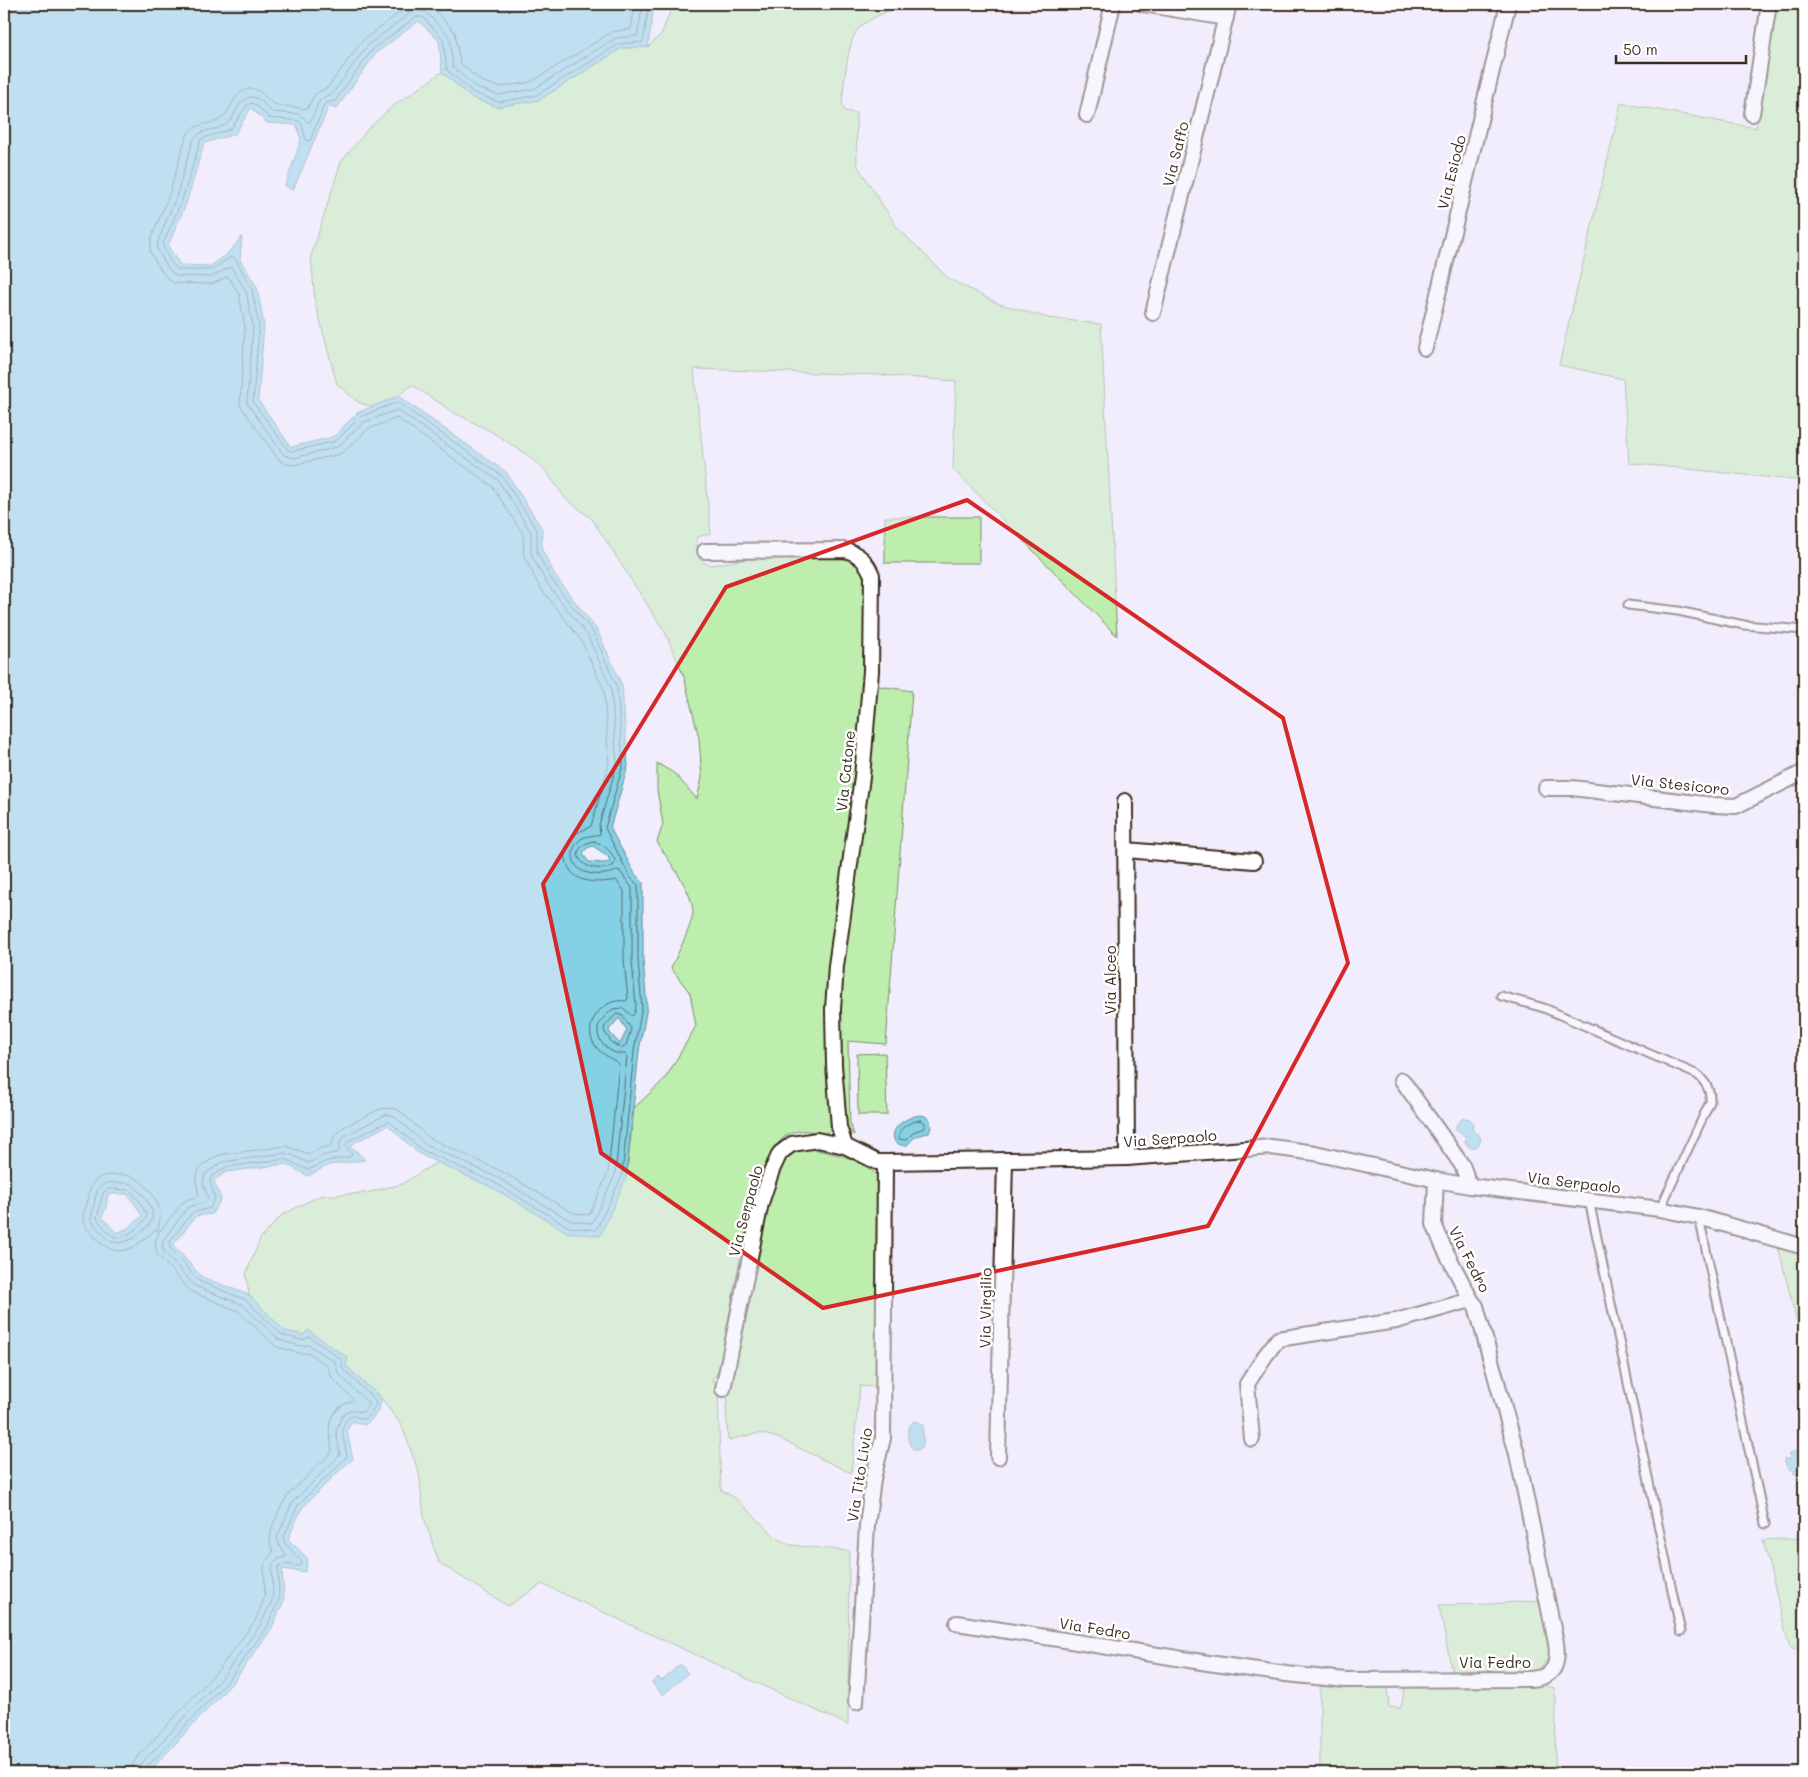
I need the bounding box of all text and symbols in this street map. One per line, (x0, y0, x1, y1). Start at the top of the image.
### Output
scale bar (1616, 32, 1746, 64)
text: 50 m (1623, 39, 1658, 59)
street label: Via Saffo (1157, 119, 1193, 189)
street label: Via Esiodo (1432, 133, 1470, 211)
street label: Via Catone (831, 729, 859, 813)
street label: Via Stesicoro (1630, 769, 1730, 799)
street label: Via Alceo (1100, 945, 1120, 1015)
street label: Via Serpaolo (1123, 1125, 1218, 1151)
street label: Via Serpaolo (723, 1163, 767, 1259)
street label: Via Serpaolo (1526, 1166, 1622, 1198)
street label: Via Fedro (1445, 1222, 1495, 1296)
street label: Via Virgilio (974, 1267, 996, 1349)
street label: Via Tito Livio (842, 1426, 876, 1524)
street label: Via Fedro (1058, 1612, 1132, 1644)
street label: Via Fedro (1459, 1652, 1531, 1672)

